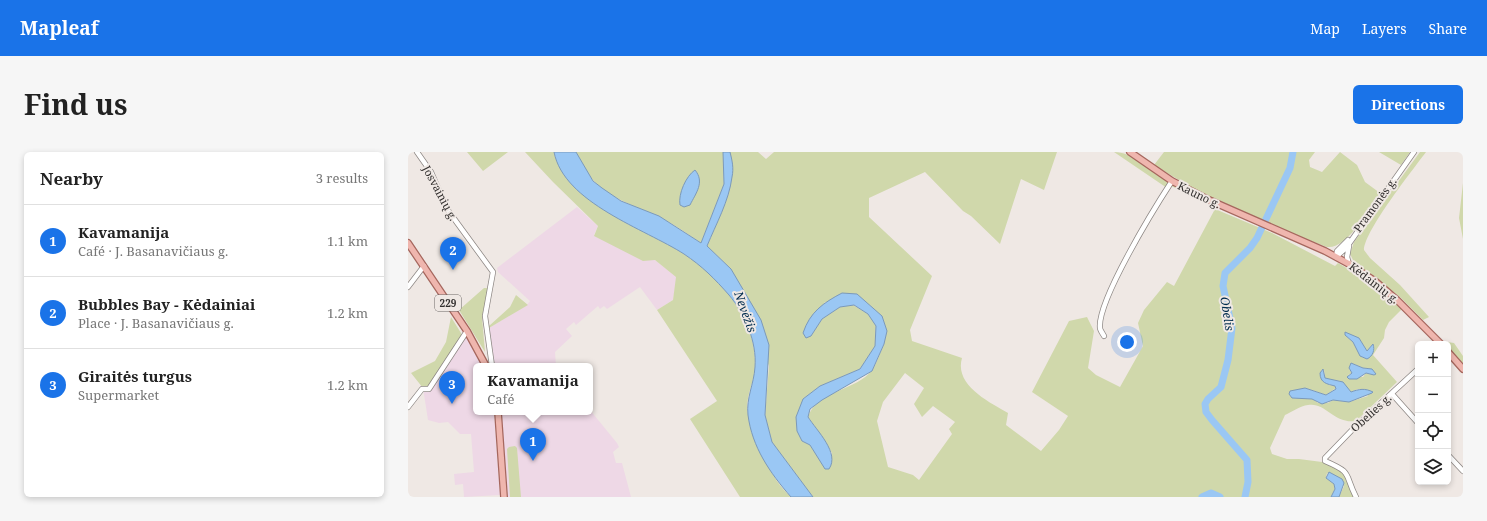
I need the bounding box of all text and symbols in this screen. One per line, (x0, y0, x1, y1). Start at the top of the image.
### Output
text: Mapleaf (20, 15, 98, 41)
text: Map (1310, 19, 1340, 38)
text: Layers (1362, 19, 1407, 38)
text: Share (1429, 19, 1467, 38)
text: Find us (24, 85, 128, 123)
button: Directions (1353, 85, 1463, 124)
street label: Josvainių g. (419, 162, 461, 223)
text: Nearby (40, 167, 103, 190)
text: 3 results (316, 169, 368, 187)
street label: Pramonės g. (1350, 174, 1400, 235)
street label: Kauno g. (1175, 178, 1223, 211)
text: Kavamanija (78, 222, 169, 242)
text: 1 (49, 232, 57, 250)
text: 1.1 km (327, 232, 368, 250)
pin: 2 (440, 237, 466, 270)
text: Café · J. Basanavičiaus g. (78, 242, 228, 260)
street label: Kėdainių g. (1346, 259, 1402, 307)
water label: Nevėžis (730, 288, 761, 335)
text: Bubbles Bay - Kėdainiai (78, 294, 255, 314)
road number: 229 (435, 295, 461, 311)
water label: Obelis (1216, 296, 1239, 333)
text: 2 (49, 304, 57, 322)
text: 1.2 km (327, 304, 368, 322)
text: Place · J. Basanavičiaus g. (78, 314, 234, 332)
your location (1117, 332, 1137, 352)
map controls (1415, 341, 1451, 485)
button: + (1415, 341, 1451, 377)
popup (473, 363, 593, 415)
text: Giraitės turgus (78, 366, 192, 386)
text: Kavamanija (487, 370, 579, 390)
pin: 3 (439, 371, 465, 404)
text: 3 (49, 376, 57, 394)
text: 1.2 km (327, 376, 368, 394)
button: − (1415, 377, 1451, 413)
text: Supermarket (78, 386, 159, 404)
text: Café (487, 390, 514, 408)
street label: Obelies g. (1347, 390, 1394, 435)
button: locate (1415, 413, 1451, 449)
pin: 1 (520, 428, 546, 461)
button: layers (1415, 449, 1451, 485)

